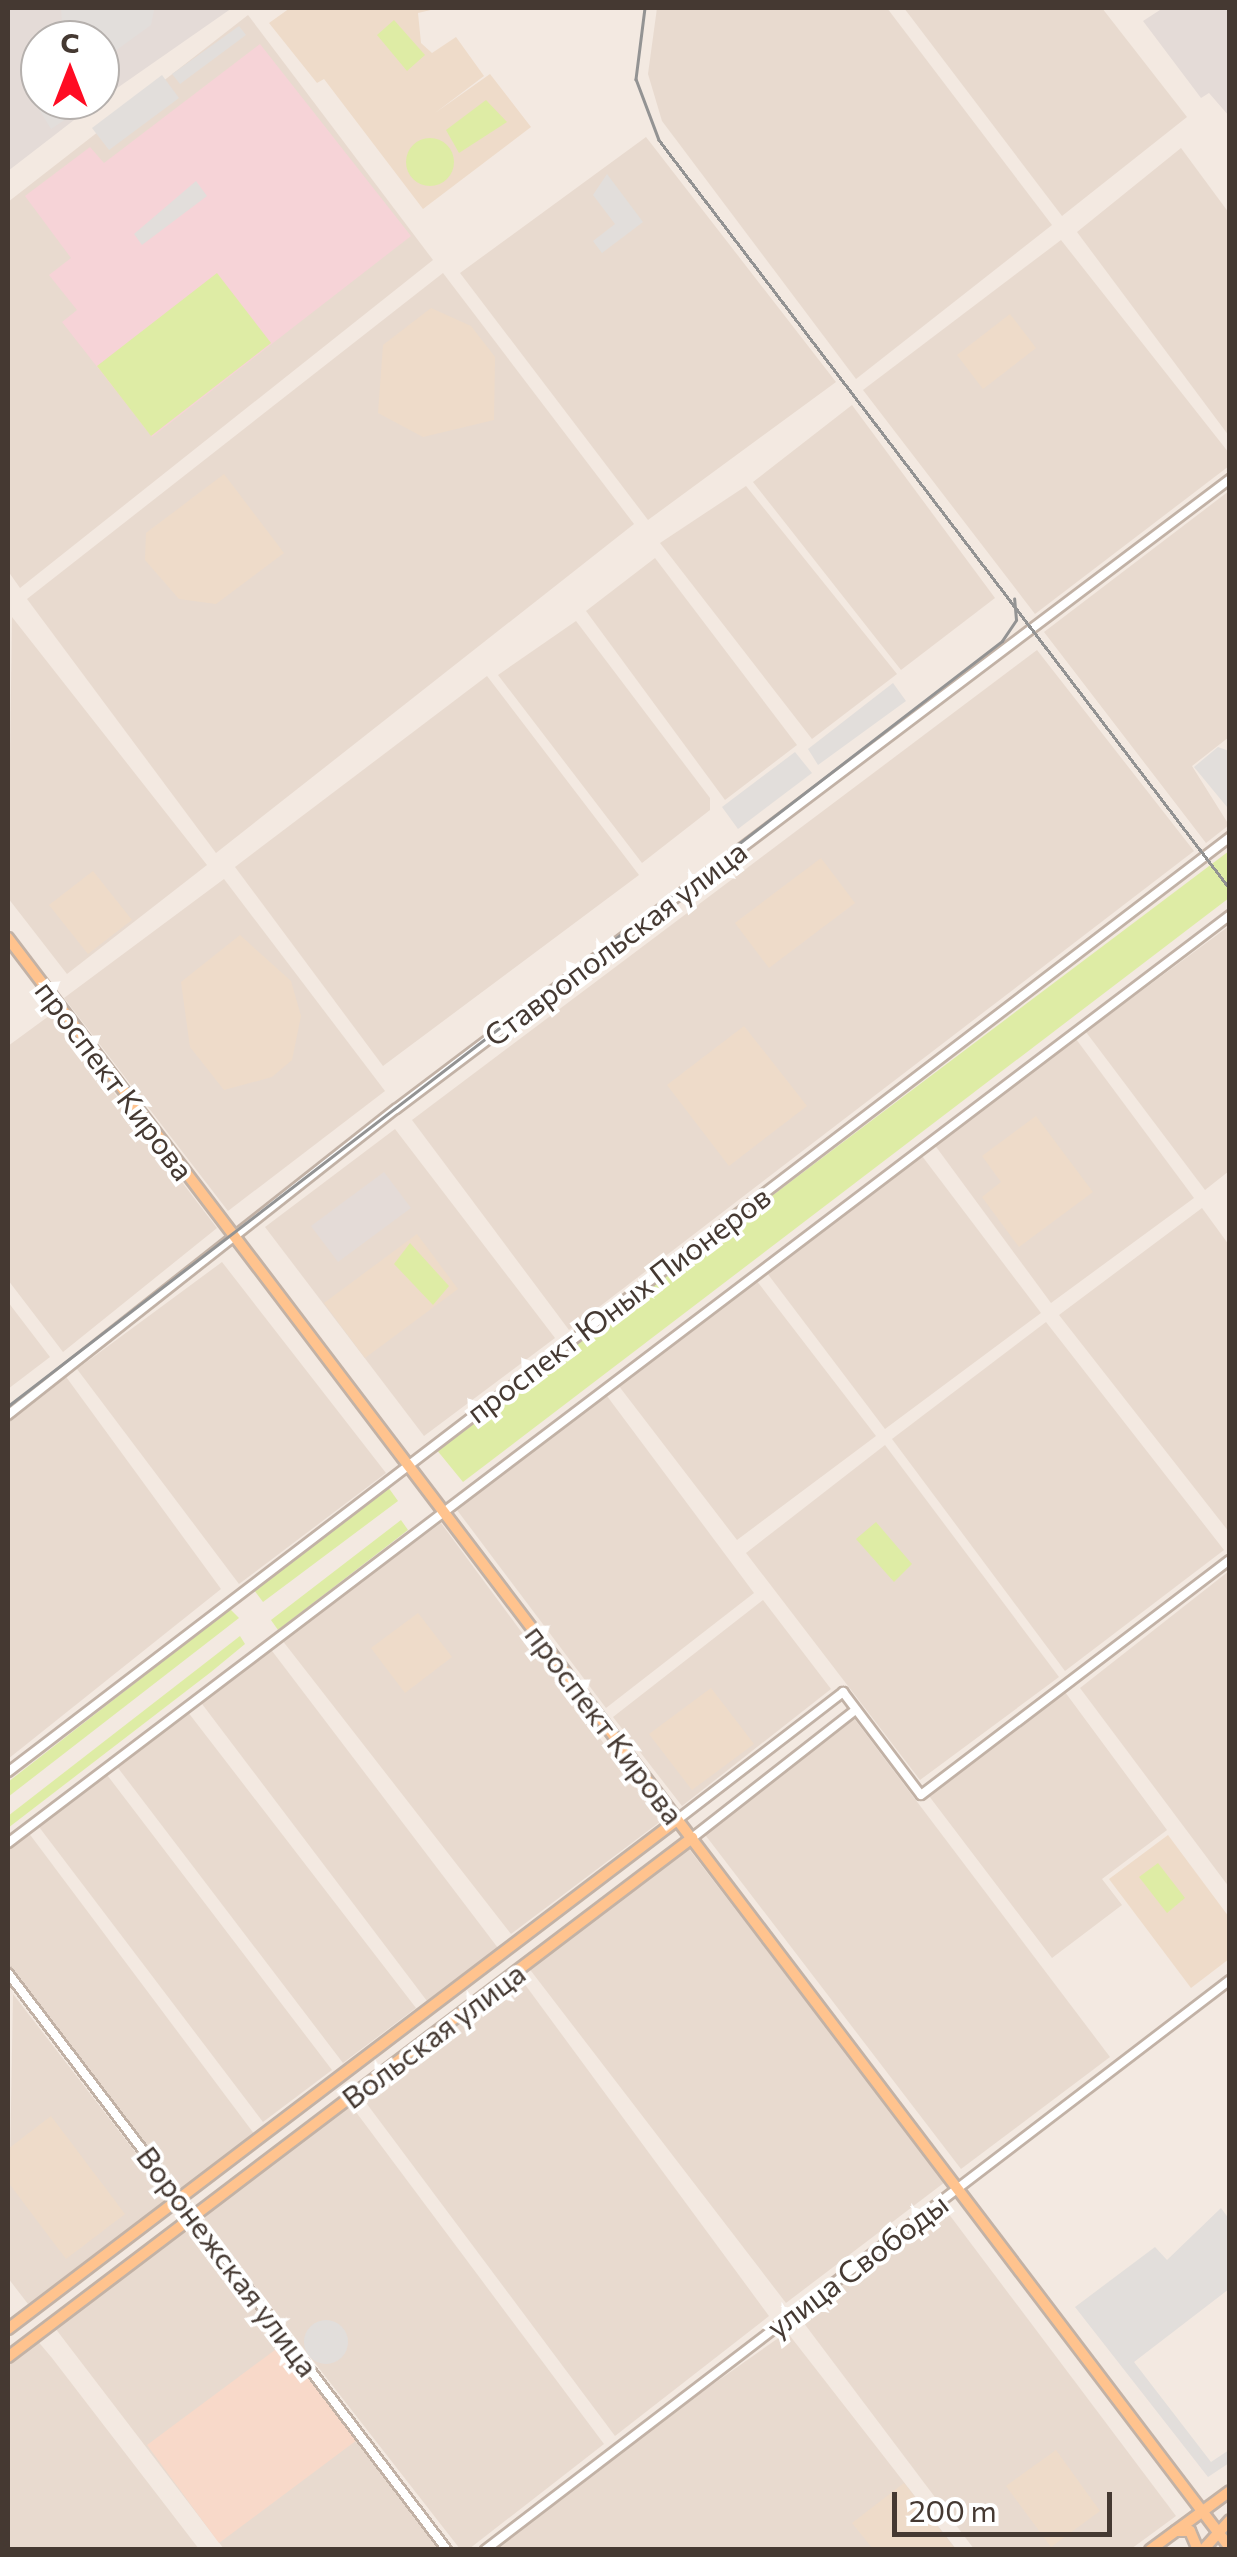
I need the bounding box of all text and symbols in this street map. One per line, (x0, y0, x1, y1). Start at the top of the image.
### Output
north arrow (20, 20, 120, 120)
text: С (60, 25, 80, 59)
street label: Ставропольская улица (477, 833, 753, 1053)
street label: проспект Кирова (28, 973, 202, 1187)
street label: проспект Юных Пионеров (459, 1178, 777, 1430)
street label: проспект Кирова (518, 1617, 692, 1831)
street label: Вольская улица (334, 1954, 532, 2116)
street label: Воронежская улица (130, 2139, 326, 2383)
street label: улица Свободы (759, 2185, 955, 2345)
scale bar (897, 2472, 1117, 2534)
text: 200 m (909, 2491, 997, 2528)

